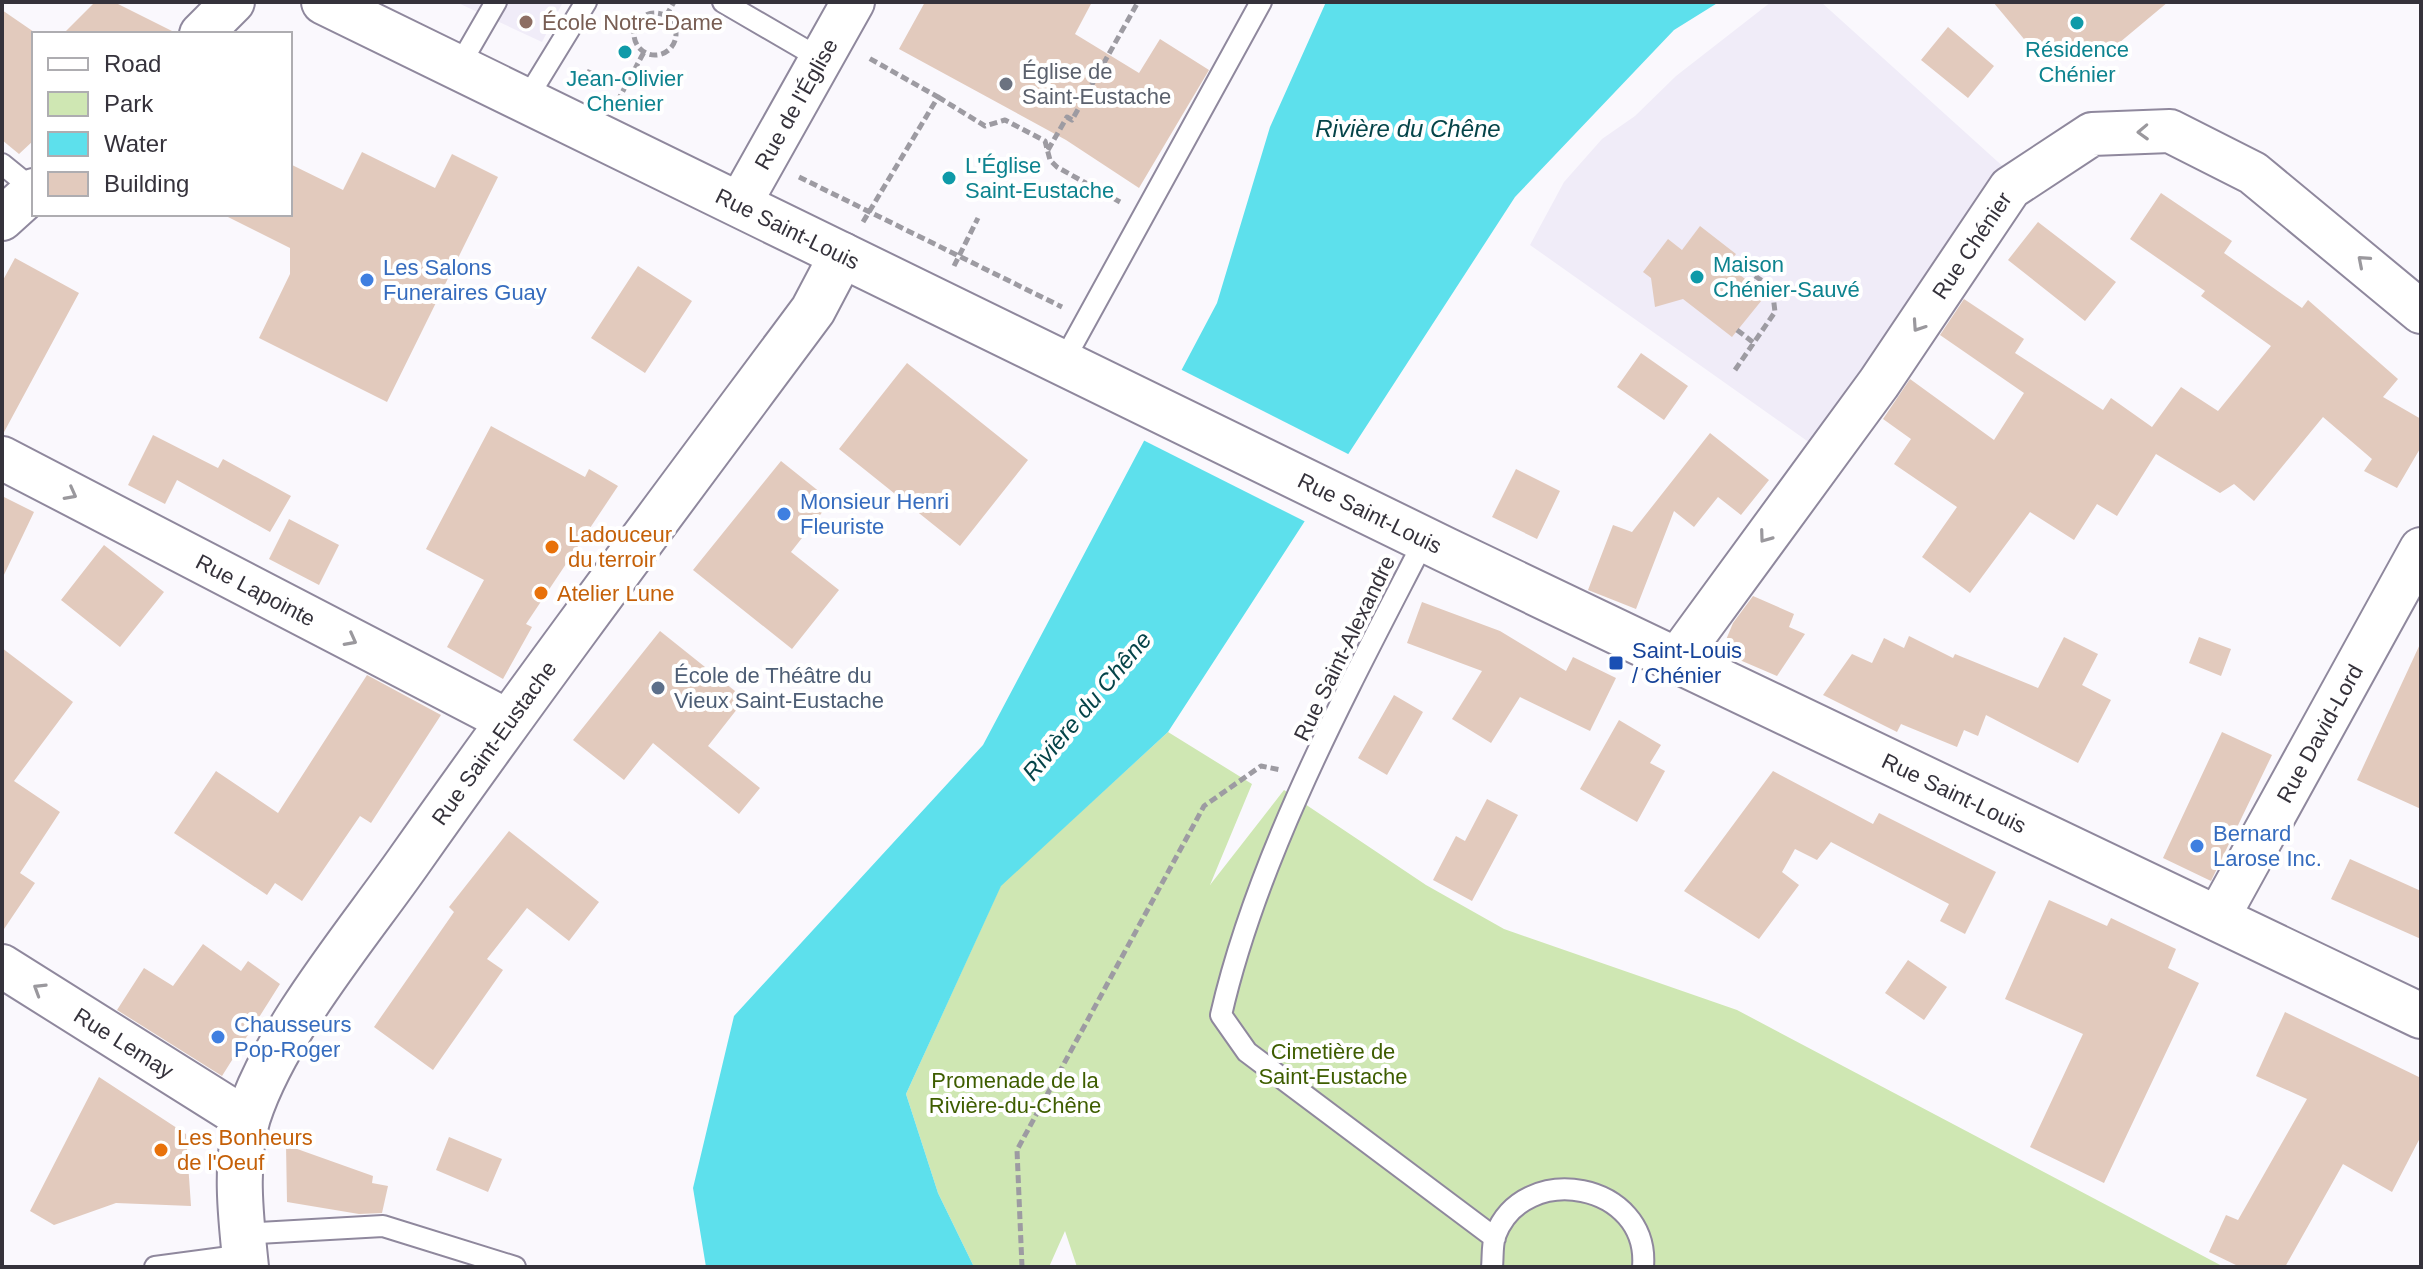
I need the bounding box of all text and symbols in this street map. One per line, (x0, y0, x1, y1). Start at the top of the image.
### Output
place label: École Notre-Dame (542, 10, 723, 35)
marker: École Notre-Dame (517, 13, 535, 31)
marker: Résidence Chénier (2068, 14, 2086, 32)
legend (32, 32, 292, 216)
street label: Rue de l'Église (750, 34, 843, 174)
place label: Résidence Chénier (2025, 37, 2129, 87)
marker: Jean-Olivier Chenier (616, 43, 634, 61)
text: Road (104, 50, 161, 77)
place label: Église de Saint-Eustache (1022, 59, 1171, 109)
place label: Jean-Olivier Chenier (566, 66, 684, 116)
marker: Église de Saint-Eustache (997, 75, 1015, 93)
text: Park (104, 90, 154, 117)
water label: Rivière du Chêne (1315, 115, 1501, 142)
one-way arrow (2136, 124, 2149, 141)
text: Water (104, 130, 167, 157)
place label: L'Église Saint-Eustache (965, 153, 1114, 203)
marker: L'Église Saint-Eustache (940, 169, 958, 187)
text: Building (104, 170, 189, 197)
street label: Rue Saint-Louis (712, 183, 863, 275)
street label: Rue Chénier (1927, 187, 2017, 304)
place label: Maison Chénier-Sauvé (1713, 252, 1860, 302)
place label: Les Salons Funeraires Guay (383, 255, 547, 305)
one-way arrow (2357, 256, 2372, 271)
marker: Maison Chénier-Sauvé (1688, 268, 1706, 286)
marker: Les Salons Funeraires Guay (358, 271, 376, 289)
one-way arrow (1912, 318, 1927, 332)
street label: Rue Saint-Louis (1294, 468, 1446, 559)
one-way arrow (63, 484, 78, 499)
place label: Monsieur Henri Fleuriste (800, 489, 949, 539)
marker: Monsieur Henri Fleuriste (775, 505, 793, 523)
place label: Ladouceur du terroir (568, 522, 672, 572)
one-way arrow (1760, 528, 1775, 543)
marker: Ladouceur du terroir (543, 538, 561, 556)
street label: Rue Lapointe (192, 549, 319, 632)
street label: Rue Saint-Alexandre (1289, 552, 1400, 745)
place label: Atelier Lune (557, 581, 674, 606)
marker: Atelier Lune (532, 584, 550, 602)
water label: Rivière du Chêne (1017, 626, 1157, 785)
one-way arrow (343, 630, 358, 645)
place label: Saint-Louis / Chénier (1632, 638, 1742, 688)
marker: Saint-Louis / Chénier (1607, 654, 1625, 672)
street label: Rue Saint-Eustache (427, 656, 562, 830)
street label: Rue David-Lord (2272, 660, 2368, 807)
place label: École de Théâtre du Vieux Saint-Eustache (674, 663, 884, 713)
marker: École de Théâtre du Vieux Saint-Eustache (649, 679, 667, 697)
street label: Rue Saint-Louis (1878, 748, 2030, 838)
place label: Bernard Larose Inc. (2213, 821, 2322, 871)
marker: Bernard Larose Inc. (2188, 837, 2206, 855)
one-way arrow (33, 984, 48, 999)
street label: Rue Lemay (69, 1003, 178, 1084)
place label: Chausseurs Pop-Roger (234, 1012, 351, 1062)
marker: Chausseurs Pop-Roger (209, 1028, 227, 1046)
park label: Cimetière de Saint-Eustache (1258, 1039, 1408, 1089)
park label: Promenade de la Rivière-du-Chêne (929, 1068, 1101, 1118)
place label: Les Bonheurs de l'Oeuf (177, 1125, 313, 1175)
marker: Les Bonheurs de l'Oeuf (152, 1141, 170, 1159)

